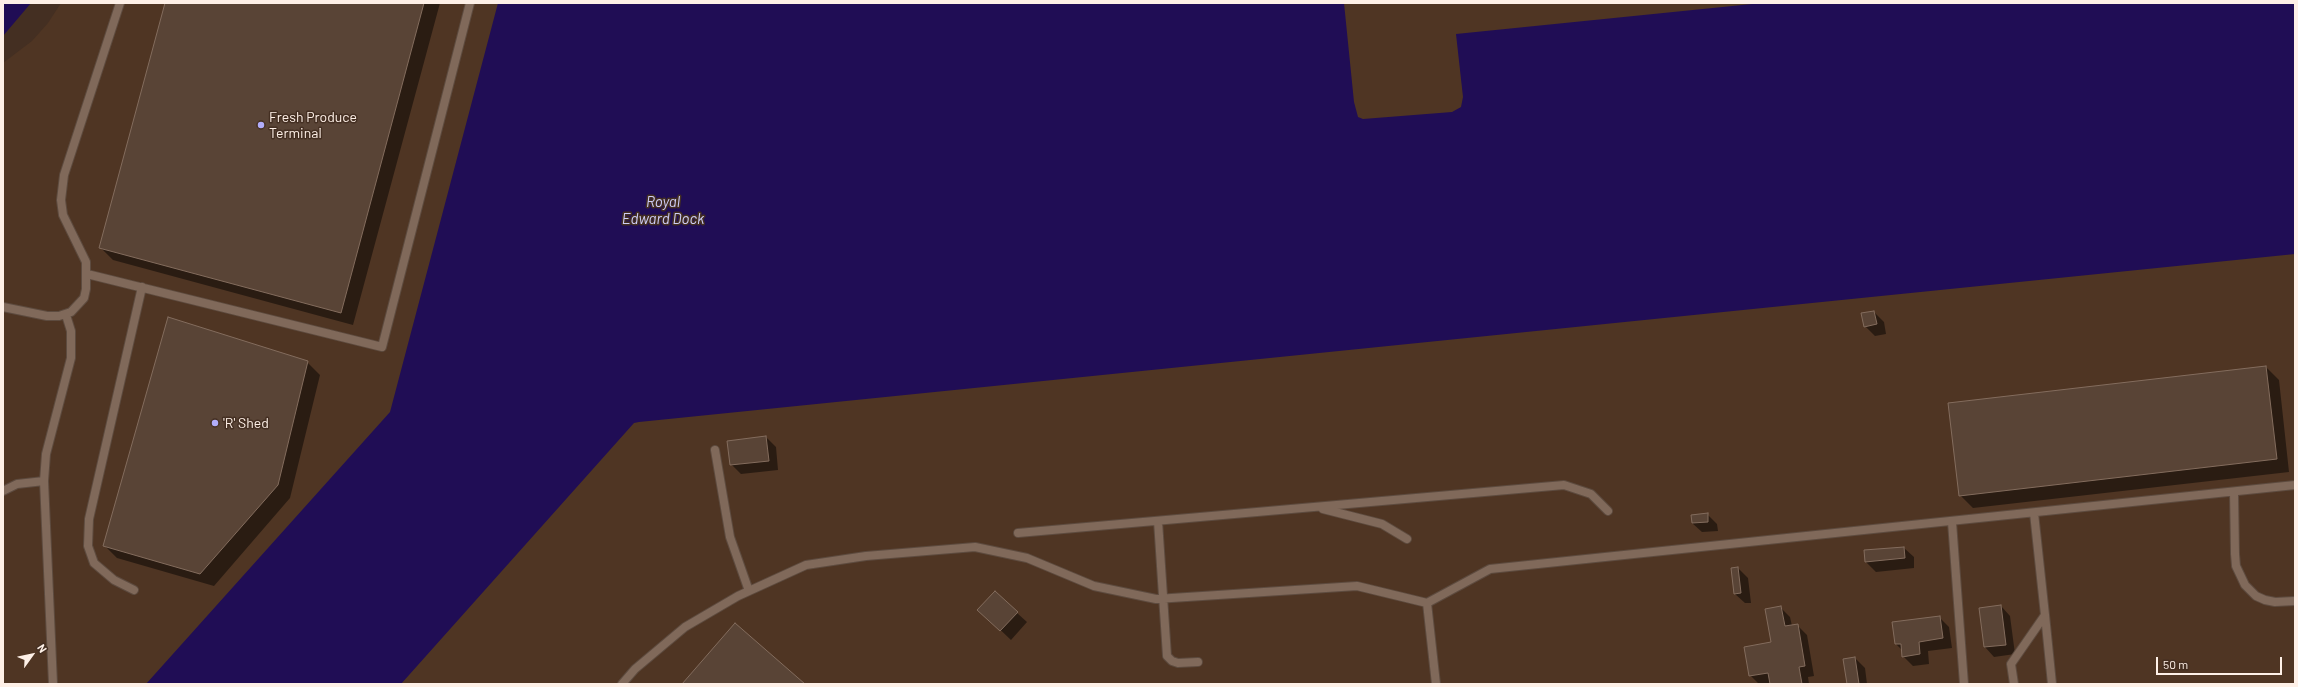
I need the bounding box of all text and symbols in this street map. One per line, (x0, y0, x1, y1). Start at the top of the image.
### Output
place label: Fresh Produce Terminal (269, 109, 357, 142)
marker: Fresh Produce Terminal (256, 120, 266, 130)
water label: Royal Edward Dock (622, 193, 704, 228)
place label: 'R' Shed (223, 415, 269, 431)
marker: 'R' Shed (210, 418, 220, 428)
north arrow (12, 635, 52, 675)
text: N (35, 642, 50, 655)
scale bar (2158, 649, 2284, 675)
text: 50 m (2163, 657, 2188, 671)

